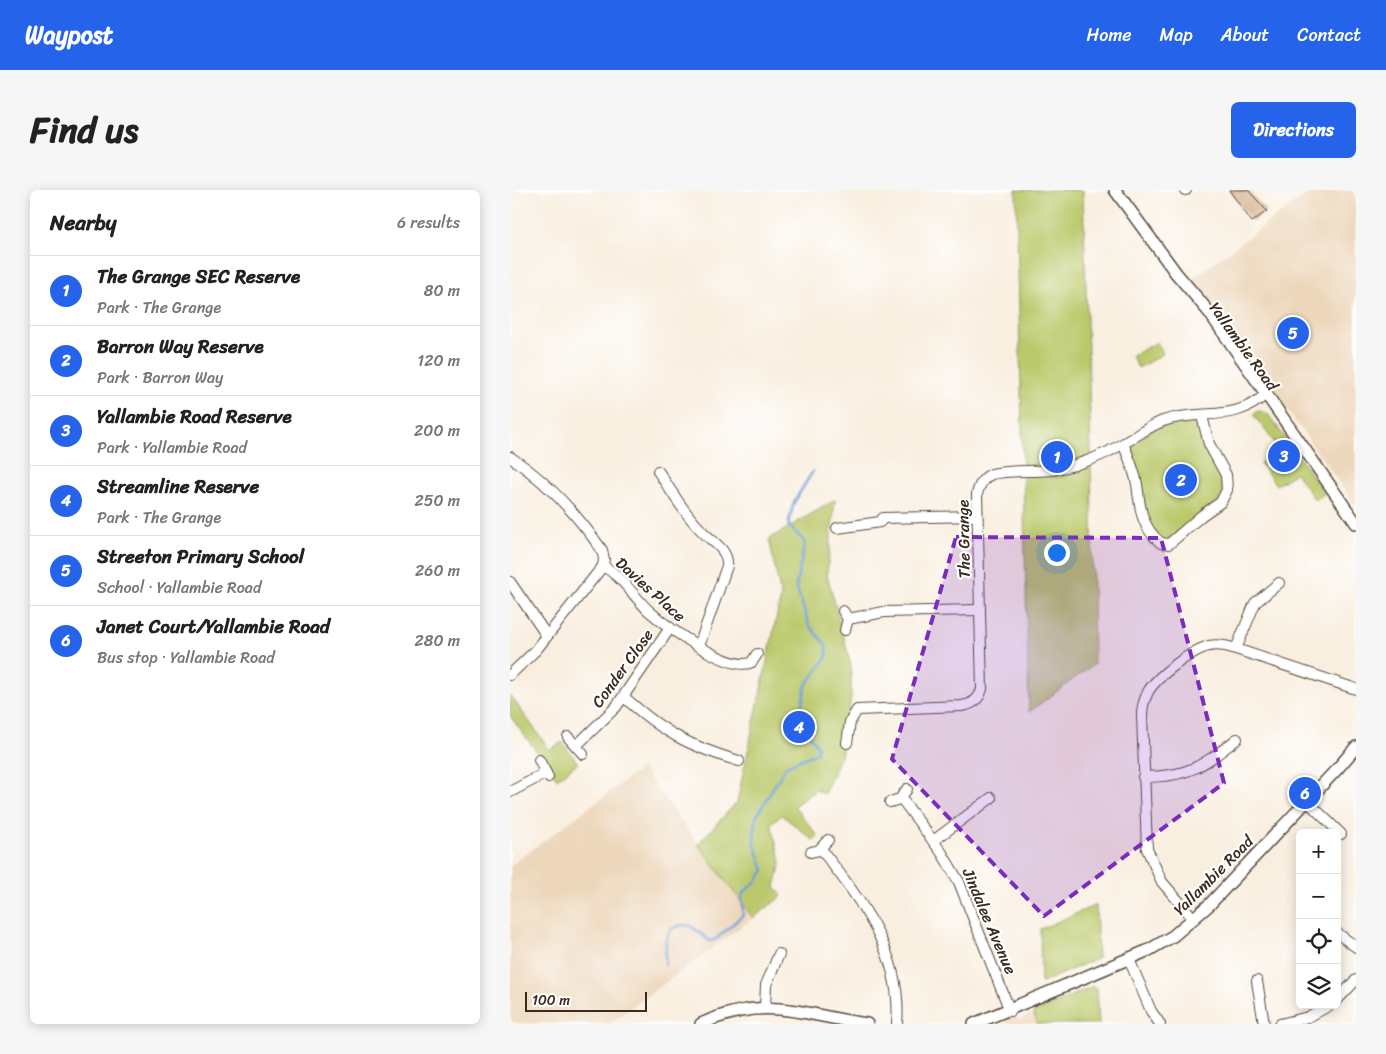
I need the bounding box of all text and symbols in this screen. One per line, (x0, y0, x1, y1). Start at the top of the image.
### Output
text: Waypost (25, 14, 113, 56)
text: Home (1087, 19, 1132, 51)
text: Map (1160, 19, 1193, 51)
text: About (1221, 19, 1269, 51)
text: Contact (1297, 19, 1361, 51)
text: Find us (30, 99, 138, 161)
button: Directions (1231, 102, 1356, 158)
text: Nearby (50, 204, 116, 242)
text: 6 results (397, 208, 460, 237)
text: The Grange SEC Reserve (97, 260, 300, 293)
text: 1 (63, 276, 69, 305)
text: 80 m (424, 276, 460, 305)
text: Park · The Grange (97, 293, 221, 322)
street label: Yallambie Road (1201, 296, 1287, 398)
pin: 5 (1277, 314, 1309, 352)
text: Barron Way Reserve (97, 330, 264, 363)
text: 2 (61, 346, 71, 375)
text: 120 m (417, 346, 460, 375)
text: Park · Barron Way (97, 363, 223, 392)
text: Yallambie Road Reserve (97, 400, 292, 433)
text: 3 (62, 416, 70, 445)
text: 200 m (414, 416, 460, 445)
text: Park · Yallambie Road (97, 433, 247, 462)
pin: 3 (1268, 437, 1300, 475)
pin: 1 (1041, 438, 1073, 476)
pin: 2 (1165, 461, 1197, 499)
text: Streamline Reserve (97, 470, 259, 503)
text: 4 (61, 486, 71, 515)
text: 250 m (414, 486, 460, 515)
street label: The Grange (948, 499, 979, 579)
text: Park · The Grange (97, 503, 221, 532)
text: Streeton Primary School (97, 540, 304, 573)
your location (1044, 540, 1070, 566)
street label: Davies Place (609, 549, 693, 629)
text: 5 (61, 556, 71, 585)
text: 260 m (415, 556, 460, 585)
text: School · Yallambie Road (97, 573, 261, 602)
text: Janet Court/Yallambie Road (97, 610, 330, 643)
street label: Conder Close (584, 622, 661, 714)
text: 6 (61, 626, 71, 655)
text: 280 m (415, 626, 460, 655)
text: Bus stop · Yallambie Road (97, 643, 275, 672)
pin: 4 (783, 708, 815, 746)
pin: 6 (1289, 774, 1321, 812)
street label: Yallambie Road (1166, 827, 1262, 923)
map controls (1296, 829, 1341, 1009)
button: + (1296, 829, 1341, 874)
street label: Jindalee Avenue (954, 862, 1025, 979)
button: − (1296, 874, 1341, 919)
button: locate (1296, 919, 1341, 964)
button: layers (1296, 964, 1341, 1009)
text: 100 m (532, 988, 570, 1013)
scale bar (525, 989, 648, 1012)

